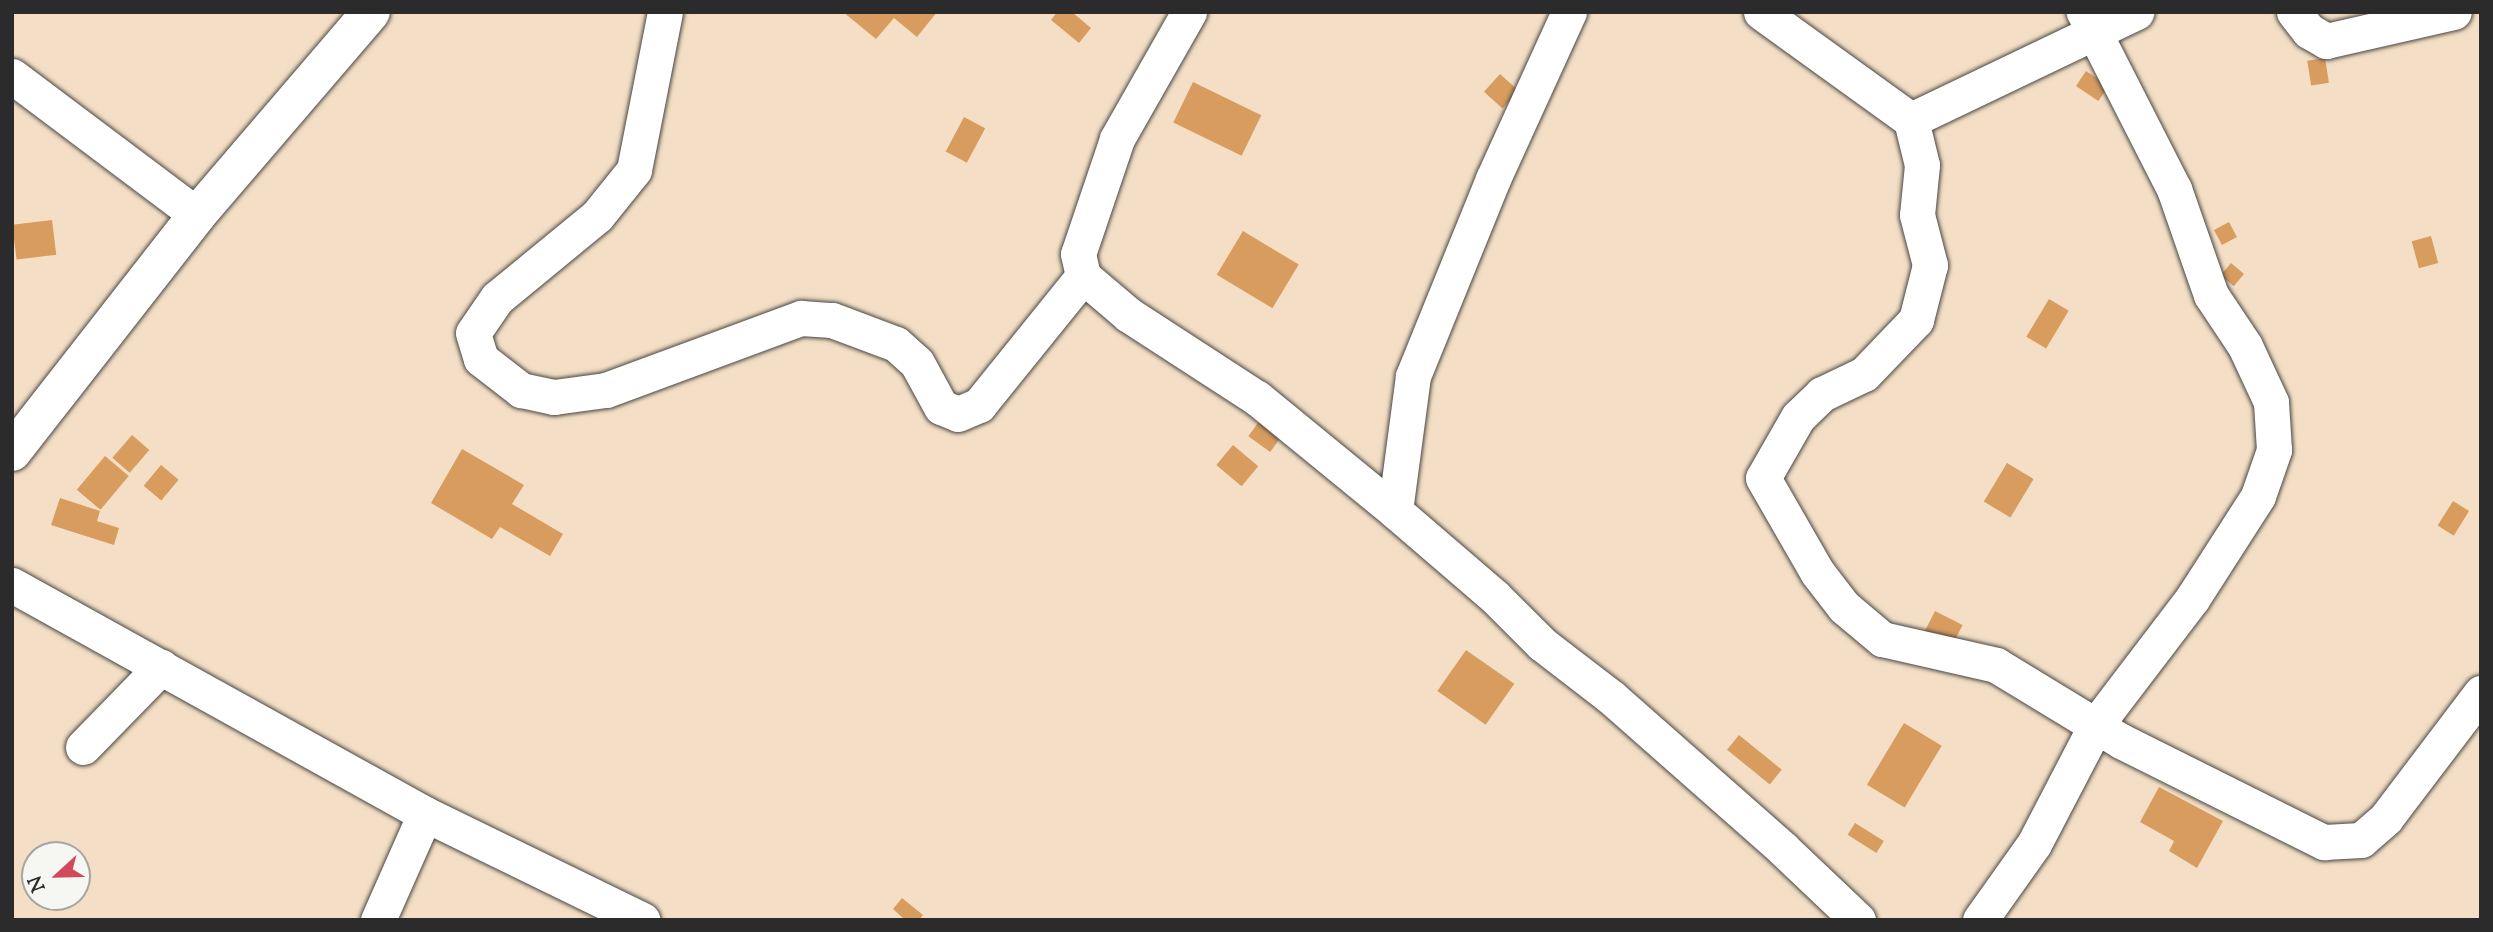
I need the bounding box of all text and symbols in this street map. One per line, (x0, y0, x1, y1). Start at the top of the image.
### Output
north arrow (21, 841, 91, 911)
text: N (23, 871, 53, 895)

